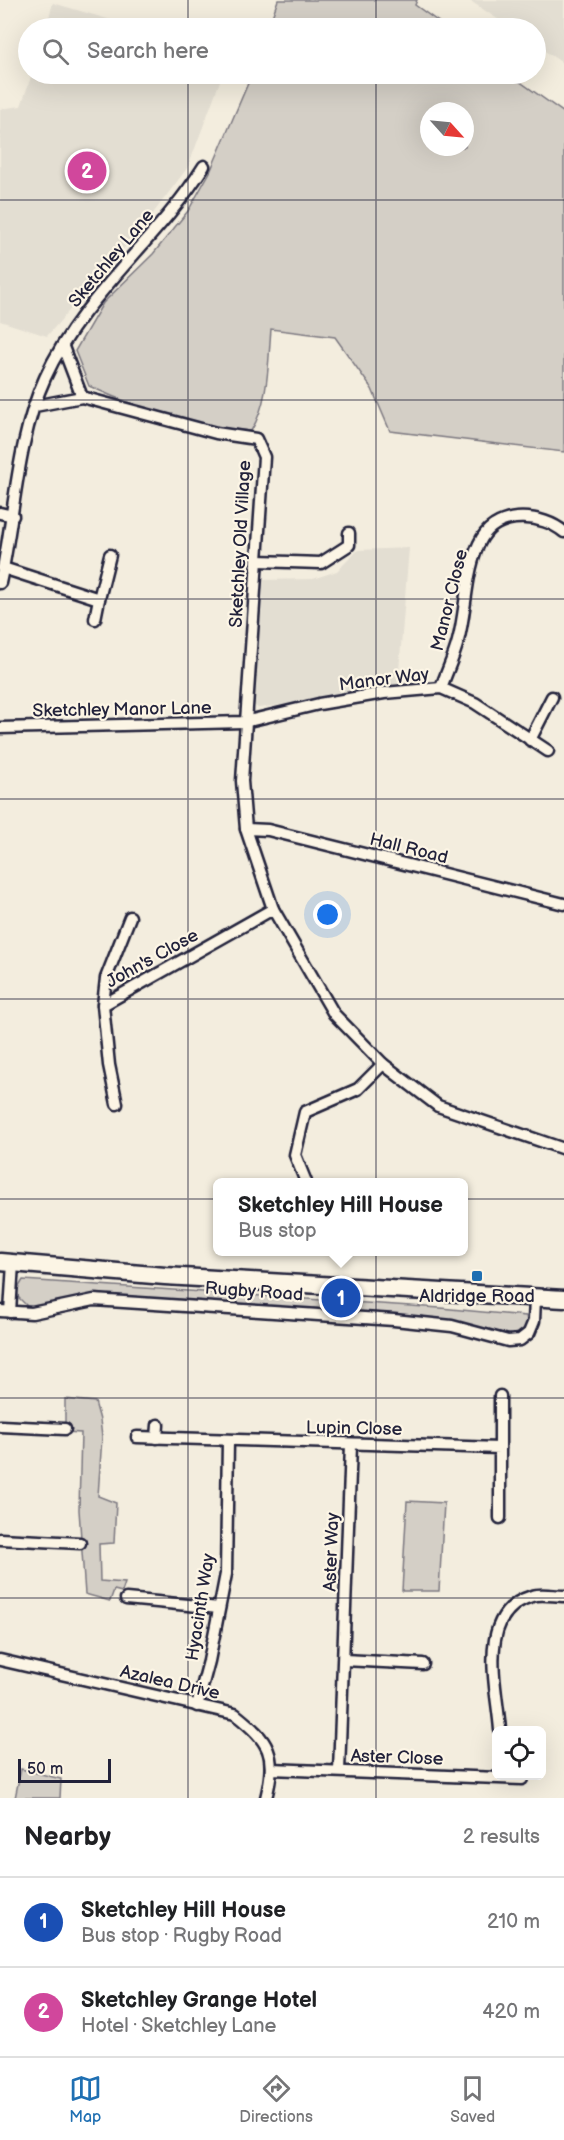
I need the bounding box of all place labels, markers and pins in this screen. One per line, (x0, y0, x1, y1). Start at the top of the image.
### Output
pin: 2 (68, 148, 106, 194)
marker: Aldridge Road (470, 1269, 484, 1283)
pin: 1 (322, 1276, 360, 1320)
place label: Aldridge Road (419, 1286, 535, 1307)

